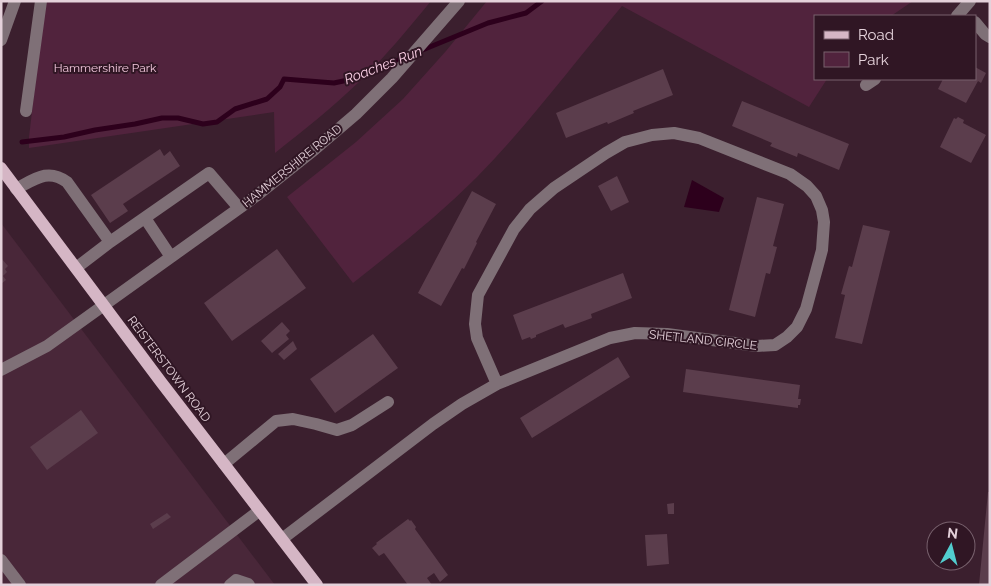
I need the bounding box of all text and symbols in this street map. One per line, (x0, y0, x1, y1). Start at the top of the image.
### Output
legend (814, 15, 976, 80)
text: Road (858, 26, 894, 44)
water label: Roaches Run (342, 43, 424, 87)
text: Park (858, 51, 889, 69)
park label: Hammershire Park (54, 61, 157, 75)
street label: HAMMERSHIRE ROAD (240, 121, 345, 210)
street label: REISTERSTOWN ROAD (125, 313, 214, 425)
street label: SHETLAND CIRCLE (648, 327, 758, 353)
north arrow (926, 521, 976, 571)
text: N (946, 525, 959, 542)

